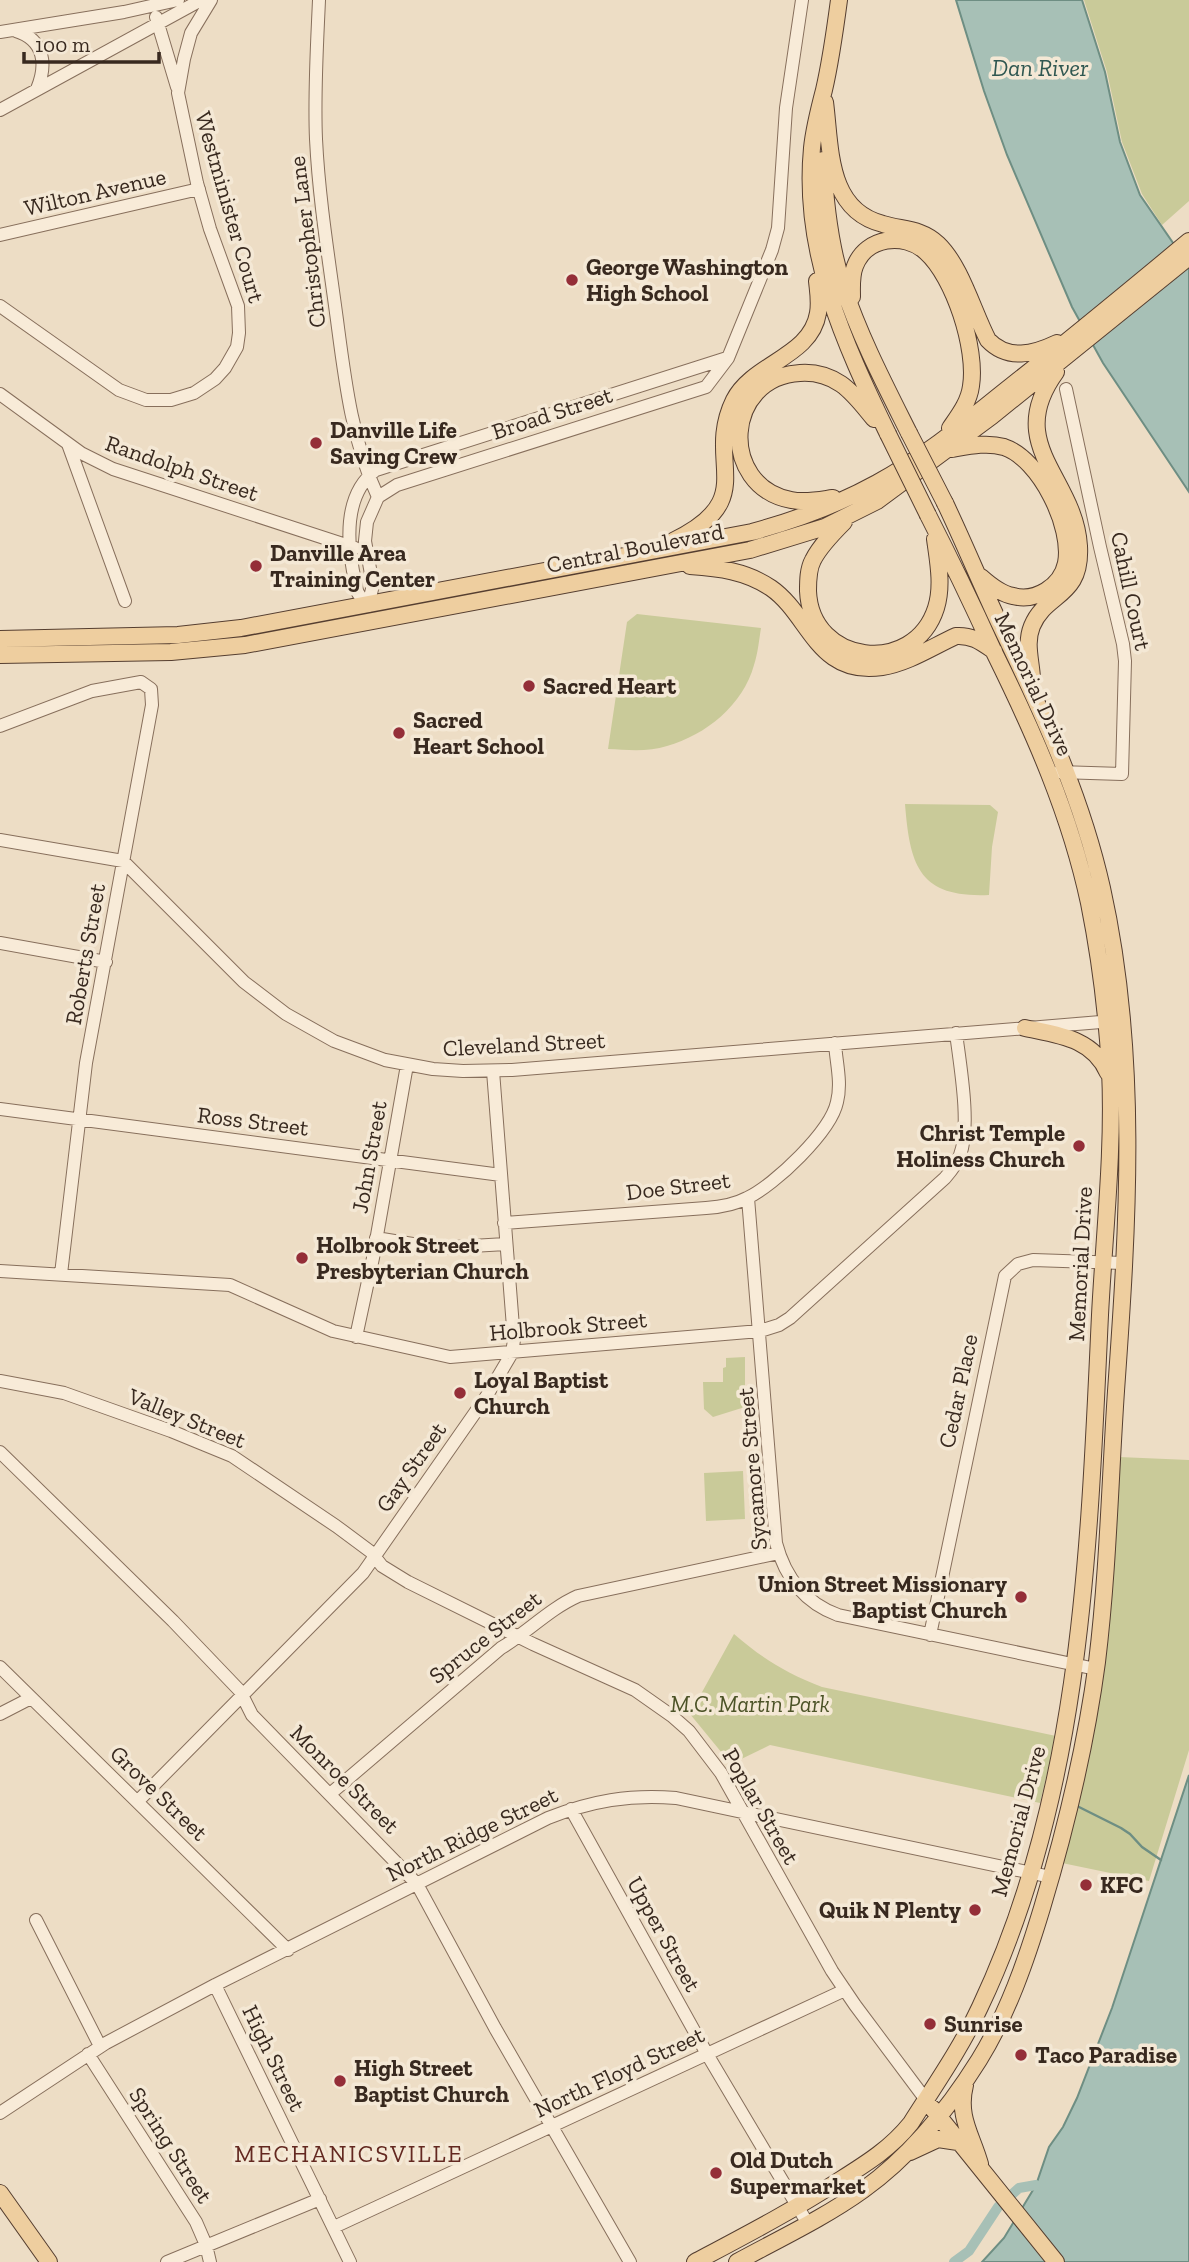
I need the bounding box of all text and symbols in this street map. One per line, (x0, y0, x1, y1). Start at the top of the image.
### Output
scale bar (24, 21, 159, 65)
text: 100 m (35, 32, 90, 57)
water label: Dan River (992, 53, 1089, 82)
street label: Westminister Court (189, 108, 271, 306)
street label: Christopher Lane (283, 155, 331, 329)
street label: Wilton Avenue (21, 162, 169, 222)
place label: George Washington High School (586, 253, 788, 307)
marker: George Washington High School (564, 272, 580, 288)
street label: Broad Street (488, 380, 616, 446)
place label: Danville Life Saving Crew (330, 416, 458, 470)
street label: Randolph Street (102, 429, 263, 507)
marker: Danville Life Saving Crew (308, 435, 324, 451)
street label: Central Boulevard (544, 517, 726, 579)
street label: Cahill Court (1105, 529, 1157, 653)
place label: Danville Area Training Center (270, 539, 435, 593)
marker: Danville Area Training Center (248, 558, 264, 574)
street label: Memorial Drive (989, 608, 1079, 760)
place label: Sacred Heart (543, 672, 677, 700)
marker: Sacred Heart (521, 678, 537, 694)
place label: Sacred Heart School (413, 706, 544, 760)
marker: Sacred Heart School (391, 725, 407, 741)
street label: Roberts Street (59, 881, 111, 1027)
street label: Cleveland Street (442, 1026, 606, 1062)
street label: John Street (345, 1098, 393, 1215)
street label: Ross Street (196, 1100, 311, 1142)
place label: Christ Temple Holiness Church (896, 1119, 1066, 1173)
marker: Christ Temple Holiness Church (1071, 1138, 1087, 1154)
street label: Doe Street (624, 1166, 732, 1206)
street label: Memorial Drive (1062, 1186, 1098, 1342)
place label: Holbrook Street Presbyterian Church (316, 1231, 530, 1285)
marker: Holbrook Street Presbyterian Church (294, 1250, 310, 1266)
street label: Holbrook Street (488, 1305, 648, 1347)
street label: Cedar Place (932, 1331, 984, 1451)
place label: Loyal Baptist Church (474, 1366, 609, 1420)
street label: Valley Street (123, 1381, 250, 1454)
marker: Loyal Baptist Church (452, 1385, 468, 1401)
street label: Sycamore Street (731, 1386, 773, 1552)
street label: Gay Street (370, 1416, 452, 1517)
place label: Union Street Missionary Baptist Church (758, 1570, 1008, 1624)
street label: Spruce Street (423, 1584, 547, 1690)
marker: Union Street Missionary Baptist Church (1013, 1589, 1029, 1605)
park label: M.C. Martin Park (670, 1690, 830, 1718)
street label: Monroe Street (285, 1719, 406, 1840)
street label: Grove Street (104, 1740, 214, 1847)
street label: Poplar Street (717, 1743, 806, 1869)
street label: Memorial Drive (984, 1743, 1052, 1899)
street label: North Ridge Street (382, 1780, 563, 1888)
place label: KFC (1100, 1871, 1143, 1899)
street label: Upper Street (621, 1872, 707, 1997)
marker: KFC (1078, 1877, 1094, 1893)
place label: Quik N Plenty (819, 1896, 962, 1924)
marker: Quik N Plenty (967, 1902, 983, 1918)
street label: High Street (236, 2000, 312, 2116)
place label: Sunrise (944, 2010, 1023, 2038)
marker: Sunrise (922, 2016, 938, 2032)
street label: North Floyd Street (529, 2020, 709, 2124)
place label: Taco Paradise (1035, 2041, 1177, 2069)
marker: Taco Paradise (1013, 2047, 1029, 2063)
place label: High Street Baptist Church (354, 2054, 510, 2108)
marker: High Street Baptist Church (332, 2073, 348, 2089)
street label: Spring Street (123, 2082, 219, 2209)
district label: MECHANICSVILLE (234, 2139, 464, 2168)
place label: Old Dutch Supermarket (730, 2146, 866, 2200)
marker: Old Dutch Supermarket (708, 2165, 724, 2181)

